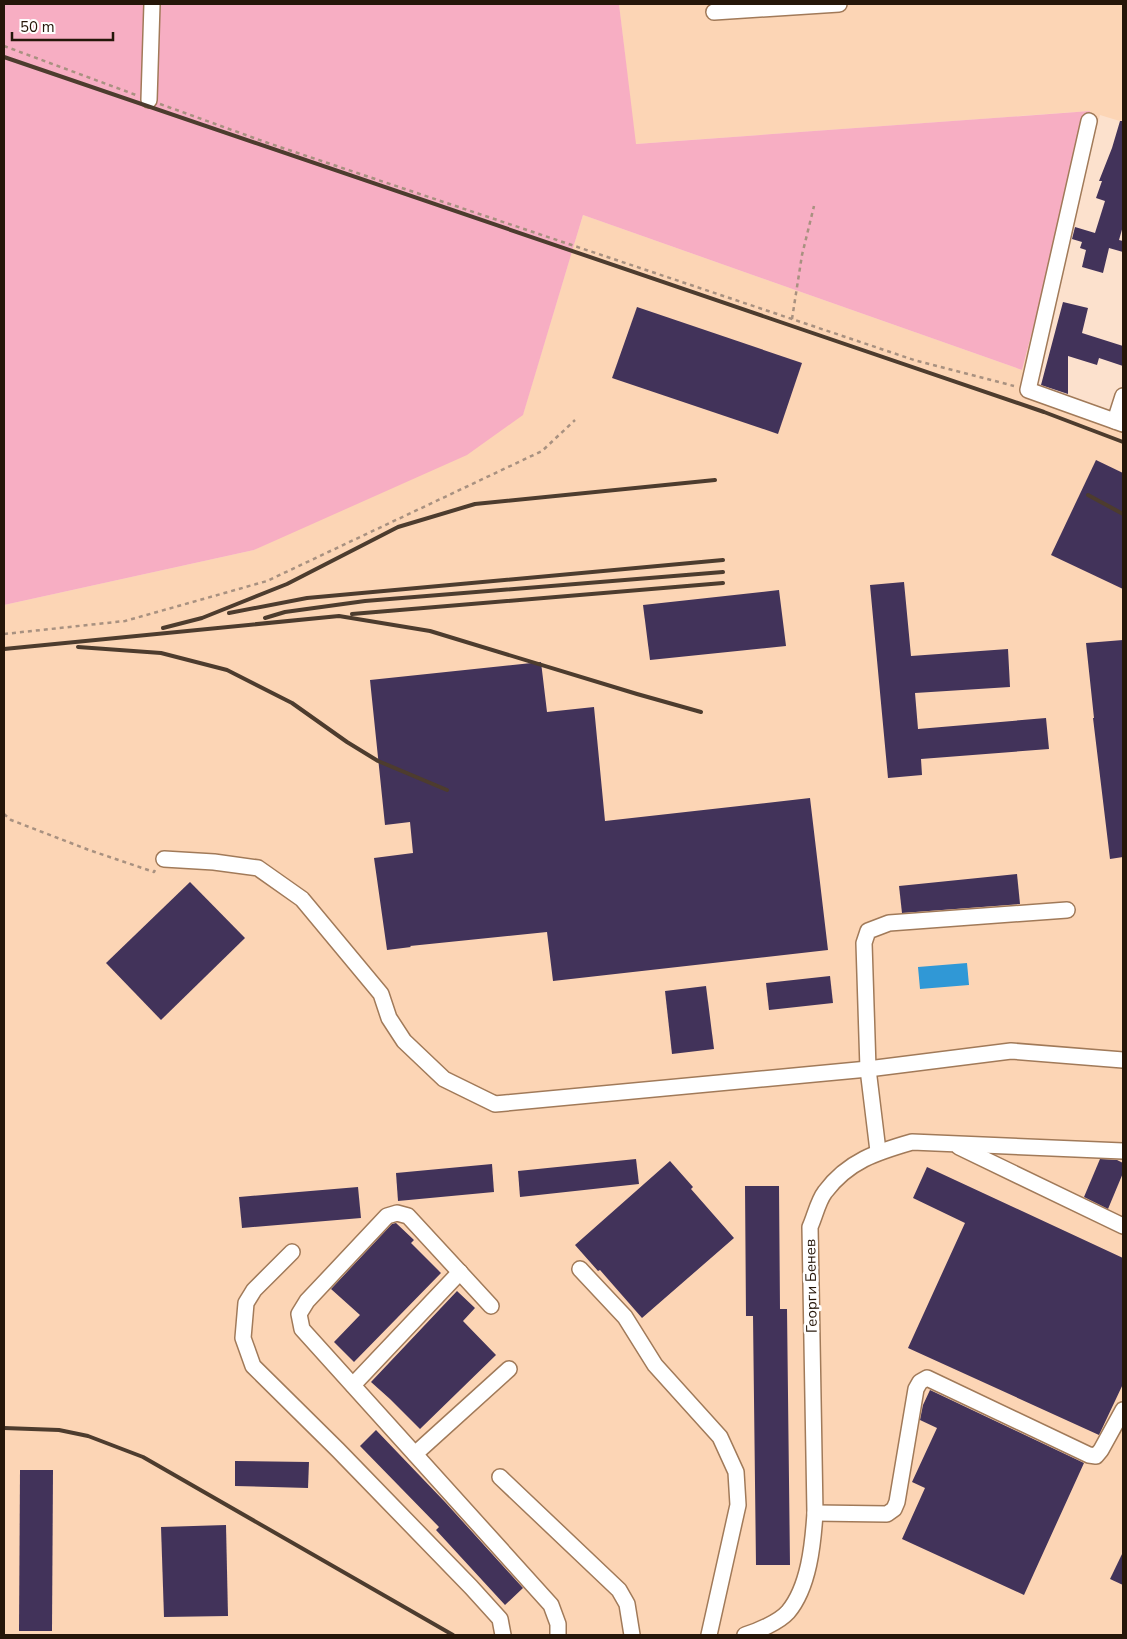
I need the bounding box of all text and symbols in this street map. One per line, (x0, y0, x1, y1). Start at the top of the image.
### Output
scale bar (12, 10, 114, 42)
text: 50 m (20, 17, 55, 37)
street label: Георги Бенев (800, 1239, 822, 1333)

